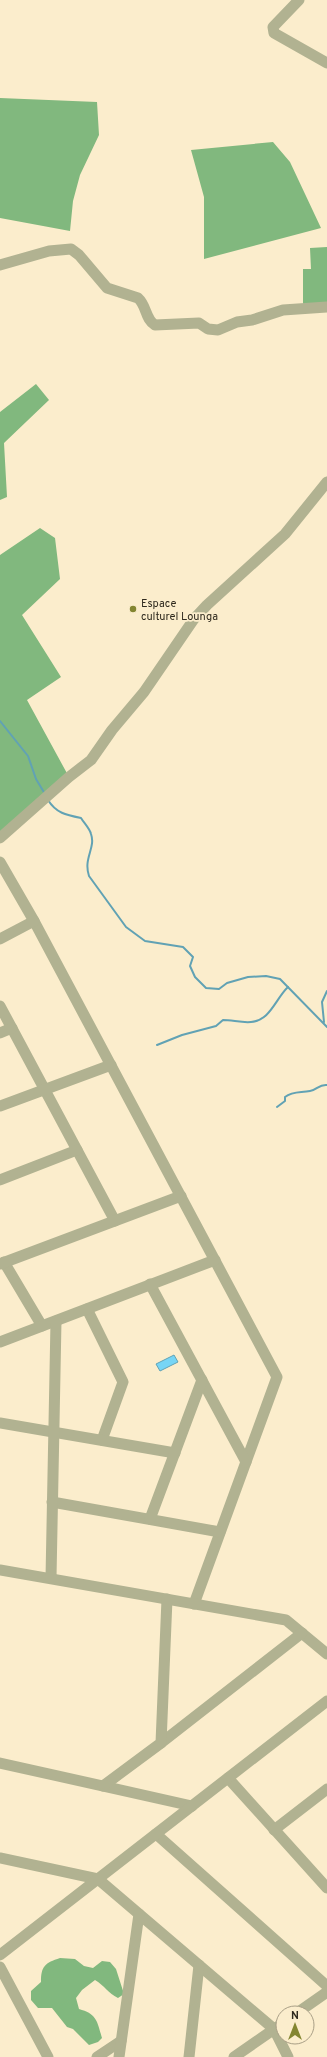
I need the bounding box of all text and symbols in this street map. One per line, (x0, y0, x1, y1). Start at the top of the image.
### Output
place label: Espace culturel Lounga (141, 597, 218, 624)
marker: Espace culturel Lounga (128, 604, 138, 614)
north arrow (275, 2005, 315, 2045)
text: N (291, 2009, 299, 2023)

